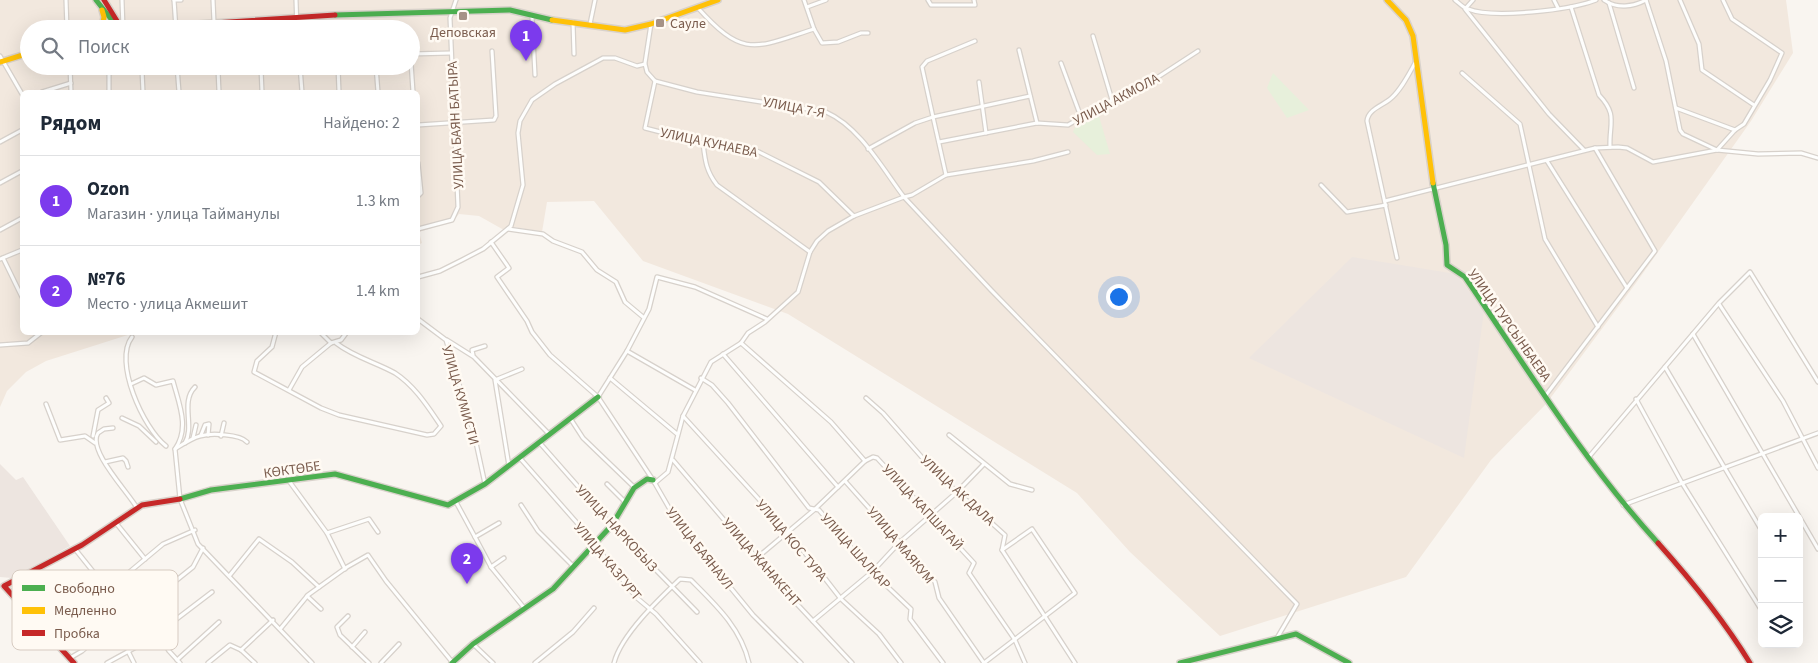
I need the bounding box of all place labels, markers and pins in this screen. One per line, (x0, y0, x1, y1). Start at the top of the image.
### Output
marker: Деповская (457, 10, 469, 22)
place label: Сауле (670, 14, 706, 34)
marker: Сауле (654, 17, 666, 29)
pin: 1 (510, 20, 542, 61)
place label: Деповская (430, 23, 496, 43)
pin: 2 (451, 543, 483, 584)

